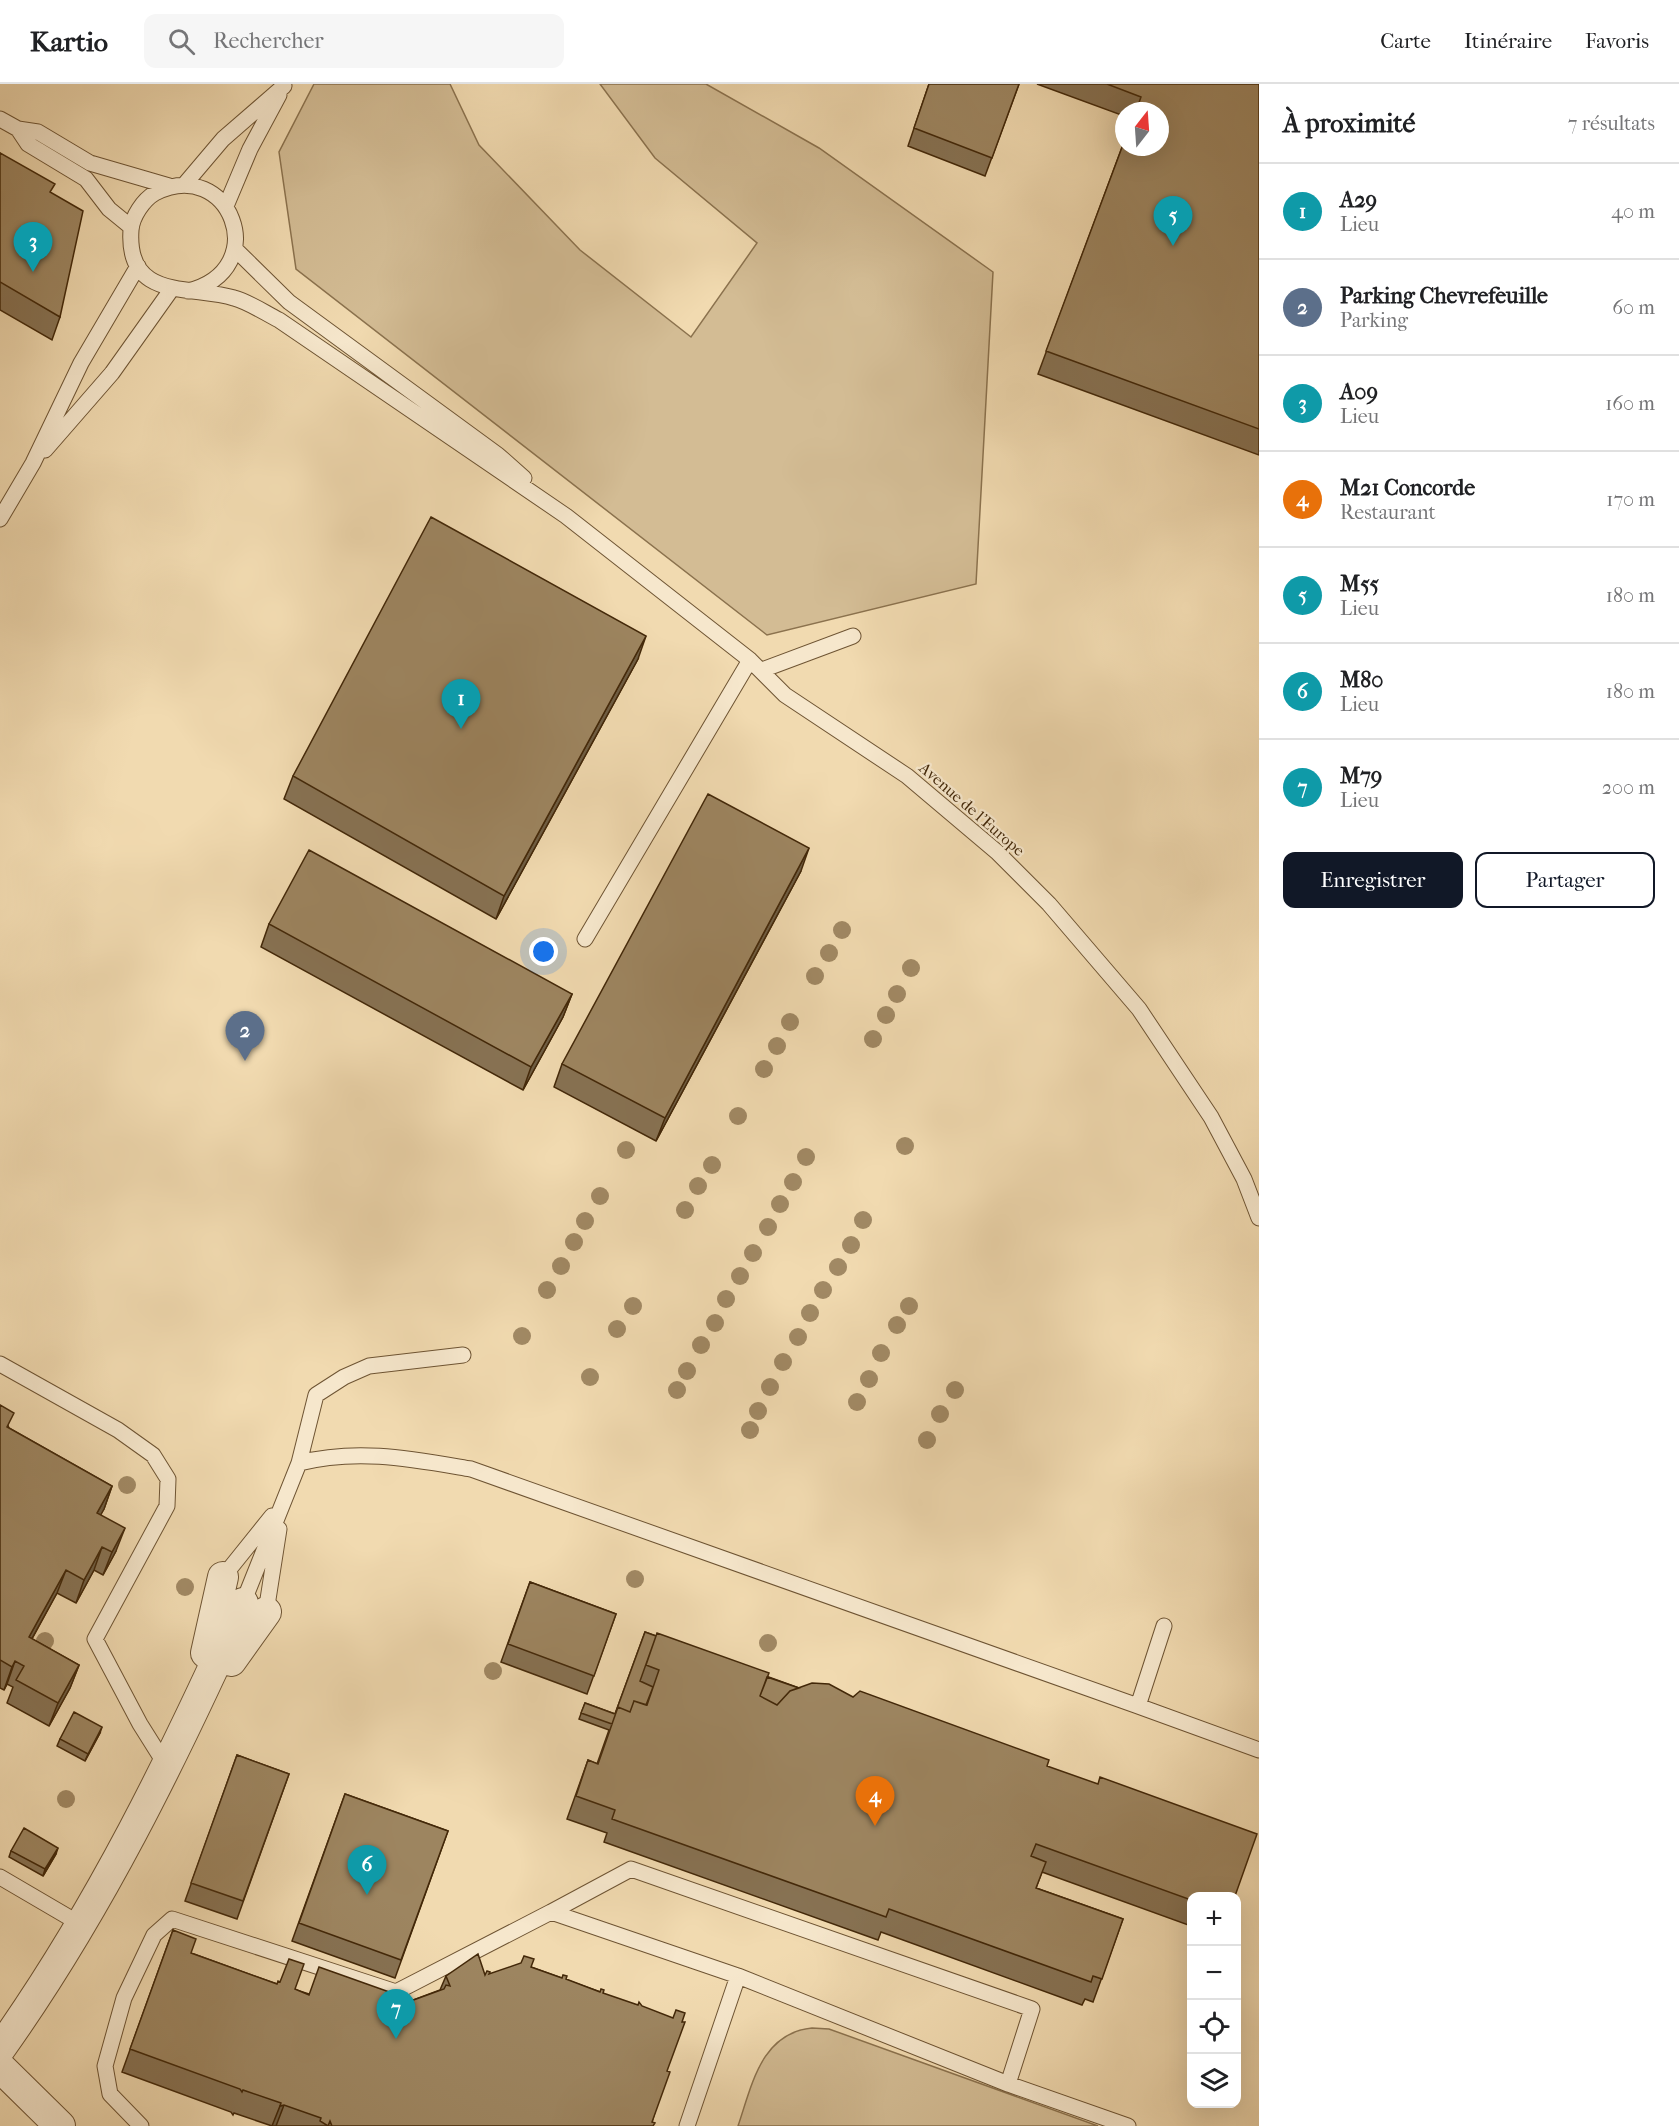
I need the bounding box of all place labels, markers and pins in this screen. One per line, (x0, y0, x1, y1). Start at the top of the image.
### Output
pin: 5 (1154, 196, 1192, 246)
pin: 3 (14, 222, 52, 272)
pin: 1 (442, 680, 480, 729)
pin: 2 (226, 1012, 264, 1061)
pin: 4 (856, 1776, 894, 1826)
pin: 6 (348, 1846, 386, 1895)
pin: 7 (376, 1990, 416, 2039)

